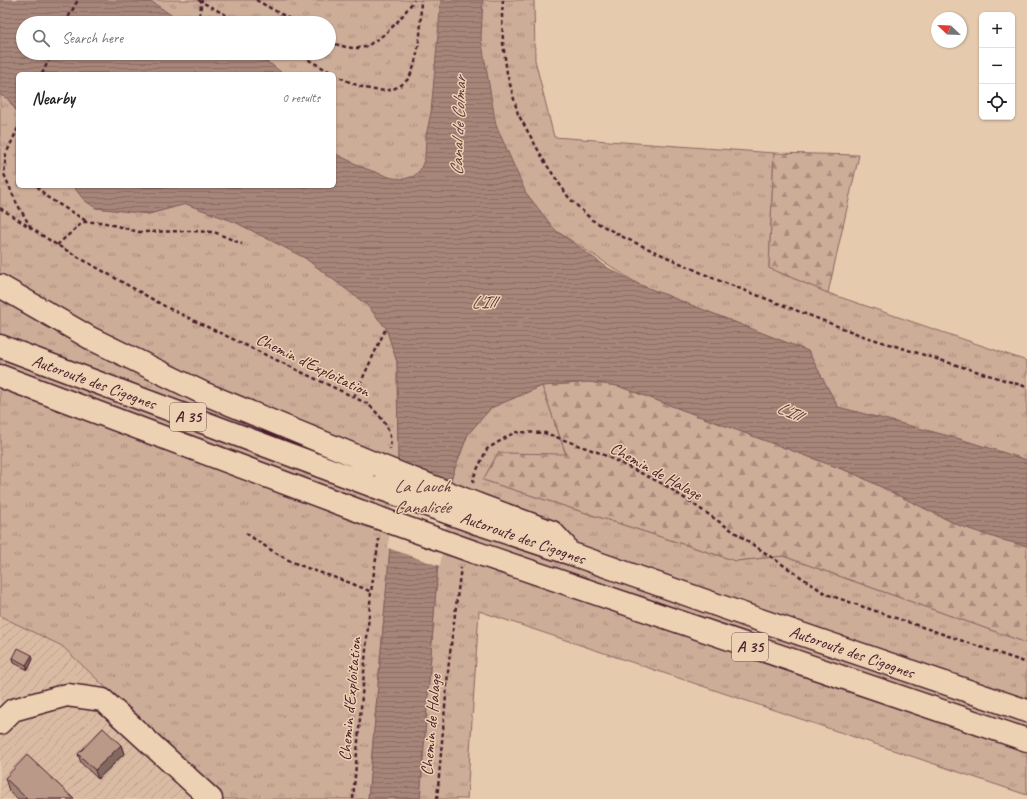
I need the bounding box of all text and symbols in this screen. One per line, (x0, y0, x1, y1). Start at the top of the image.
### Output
north arrow (931, 12, 967, 48)
map controls (979, 12, 1015, 120)
button: + (979, 12, 1015, 48)
search box (16, 16, 336, 60)
icon: search (30, 27, 52, 49)
text: Search here (62, 29, 123, 48)
button: − (979, 48, 1015, 84)
water label: Canal de Colmar (445, 73, 471, 176)
button: locate (979, 84, 1015, 120)
text: Nearby (32, 88, 75, 109)
text: 0 results (282, 90, 320, 106)
water label: L'Ill (471, 291, 501, 313)
street label: Chemin d'Exploitation (253, 328, 375, 402)
street label: Autoroute des Cigognes (29, 350, 161, 415)
water label: L'Ill (774, 396, 810, 428)
road number: A 35 (170, 403, 206, 431)
street label: Chemin de Halage (607, 437, 707, 505)
water label: La Lauch Canalisée (394, 475, 453, 518)
street label: Autoroute des Cigognes (458, 507, 590, 570)
street label: Autoroute des Cigognes (787, 621, 919, 684)
road number: A 35 (732, 633, 768, 661)
street label: Chemin d'Exploitation (334, 635, 366, 762)
street label: Chemin de Halage (416, 672, 446, 776)

